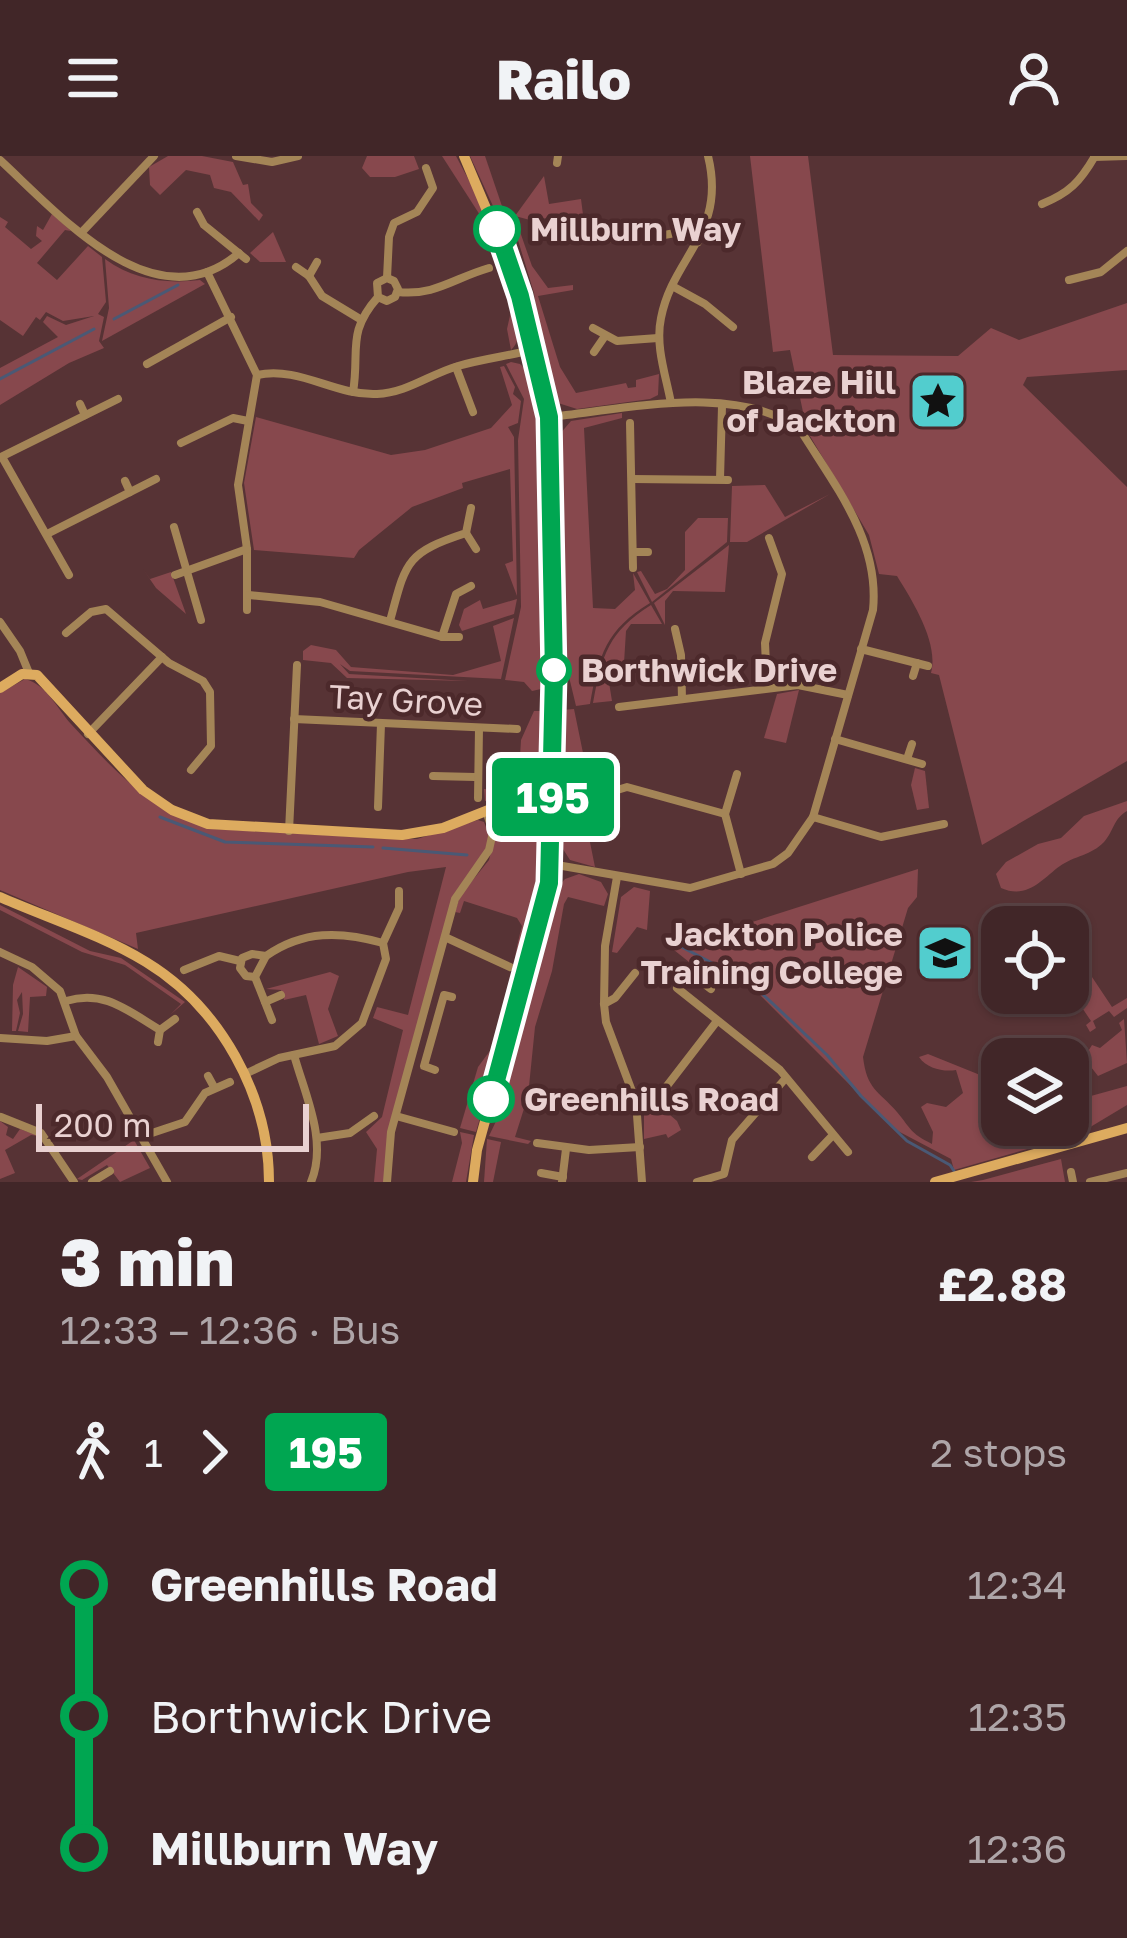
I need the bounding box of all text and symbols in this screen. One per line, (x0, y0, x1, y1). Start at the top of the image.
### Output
icon: menu (60, 45, 126, 111)
icon: person (1001, 45, 1067, 111)
text: Railo (496, 46, 631, 111)
marker: Millburn Way (475, 207, 519, 251)
place label: Millburn Way (530, 209, 742, 248)
place label: Blaze Hill of Jackton (727, 362, 896, 439)
place icon: Blaze Hill of Jackton (907, 370, 969, 432)
place label: Borthwick Drive (581, 650, 837, 689)
marker: Borthwick Drive (538, 654, 570, 686)
street label: Tay Grove (328, 676, 484, 723)
line badge: 195 (484, 758, 622, 836)
text: 195 (516, 772, 590, 822)
map controls (981, 906, 1089, 1146)
button: locate (981, 906, 1089, 1014)
place label: Jackton Police Training College (640, 914, 903, 991)
school or university icon: Jackton Police Training College (914, 922, 976, 984)
button: layers (981, 1038, 1089, 1146)
marker: Greenhills Road (469, 1077, 513, 1121)
place label: Greenhills Road (524, 1079, 779, 1118)
scale bar (36, 1098, 309, 1151)
text: 200 m (54, 1105, 152, 1144)
text: 3 min (60, 1221, 234, 1301)
text: £2.88 (938, 1257, 1067, 1311)
text: 12:33 – 12:36 · Bus (60, 1306, 400, 1353)
icon: walk (60, 1419, 126, 1485)
icon: forward (181, 1419, 247, 1485)
text: 195 (289, 1427, 363, 1477)
text: 1 (144, 1429, 163, 1476)
text: 2 stops (930, 1429, 1067, 1476)
text: Greenhills Road (150, 1557, 498, 1611)
text: 12:34 (967, 1561, 1067, 1608)
text: Borthwick Drive (150, 1689, 492, 1743)
text: 12:35 (968, 1693, 1067, 1740)
text: Millburn Way (150, 1821, 438, 1875)
text: 12:36 (967, 1825, 1067, 1872)

